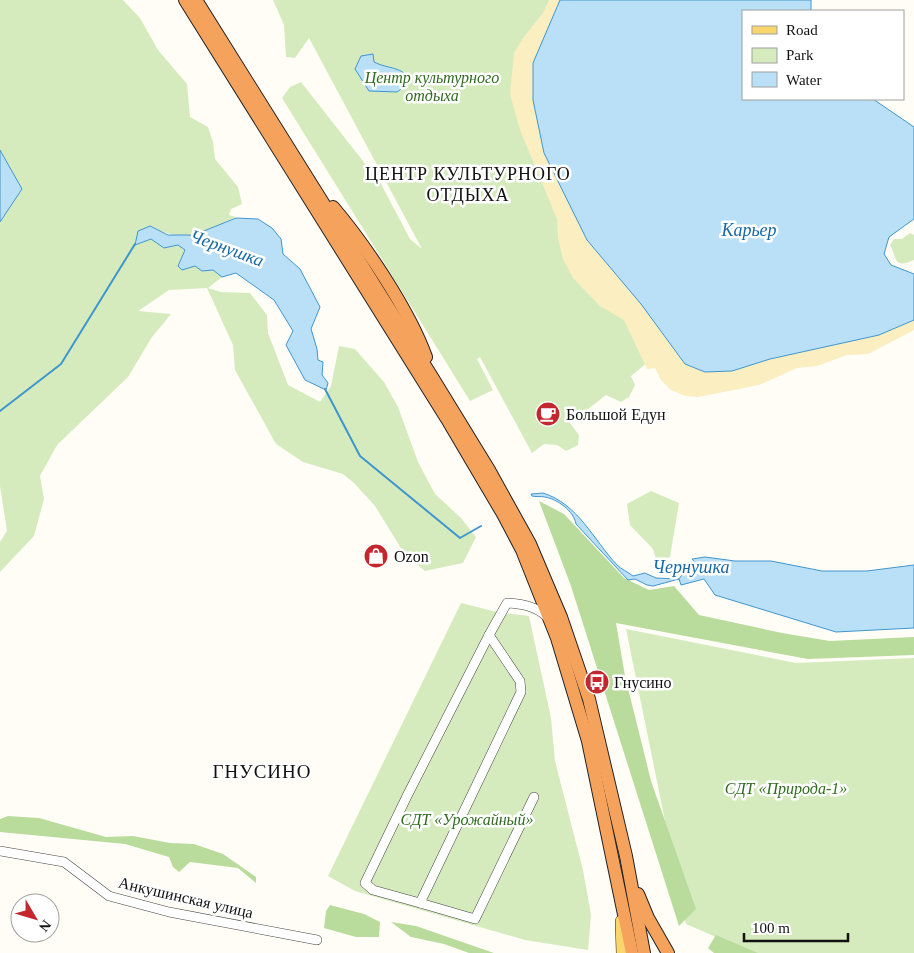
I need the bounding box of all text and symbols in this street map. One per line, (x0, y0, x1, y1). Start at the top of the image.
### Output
legend (742, 10, 904, 100)
text: Road (786, 22, 818, 38)
text: Park (786, 47, 814, 63)
park label: Центр культурного отдыха (364, 69, 499, 104)
text: Water (786, 72, 821, 88)
district label: ЦЕНТР КУЛЬТУРНОГО ОТДЫХА (365, 164, 571, 205)
water label: Карьер (720, 220, 777, 240)
water label: Чернушка (187, 225, 267, 271)
cafe icon: Большой Едун (535, 401, 561, 427)
place label: Большой Едун (566, 406, 666, 424)
shop icon: Ozon (363, 543, 389, 569)
place label: Ozon (394, 548, 429, 565)
water label: Чернушка (653, 557, 729, 577)
bus stop icon: Гнусино (584, 669, 610, 695)
place label: Гнусино (614, 674, 671, 692)
district label: ГНУСИНО (213, 761, 312, 782)
park label: СДТ «Природа-1» (725, 780, 847, 798)
park label: СДТ «Урожайный» (401, 811, 533, 829)
street label: Анкушинская улица (117, 874, 255, 922)
north arrow (10, 893, 60, 943)
scale bar (744, 910, 848, 942)
text: N (36, 917, 54, 934)
text: 100 m (752, 920, 790, 936)

